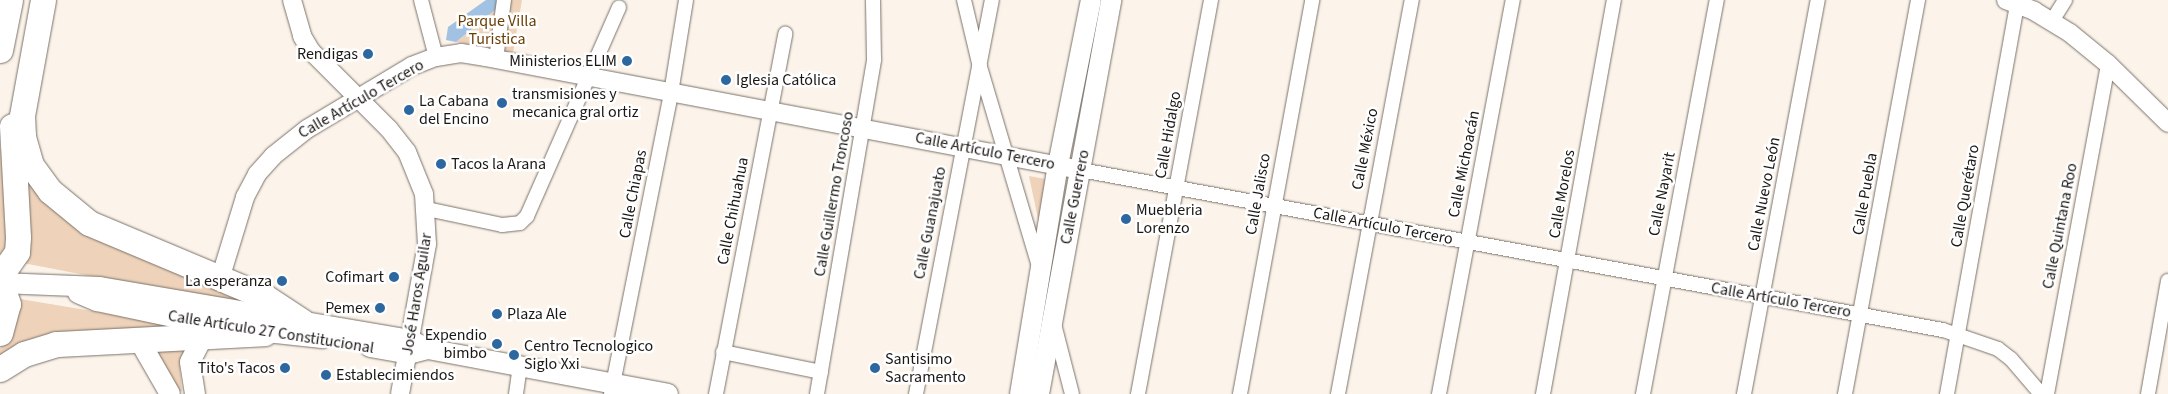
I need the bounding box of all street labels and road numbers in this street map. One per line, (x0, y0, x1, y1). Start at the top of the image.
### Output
street label: Calle Artículo Tercero (295, 55, 427, 143)
street label: Calle Hidalgo (1151, 90, 1185, 180)
street label: Calle México (1348, 107, 1382, 191)
street label: Calle Michoacán (1444, 109, 1484, 219)
street label: Calle Guillermo Troncoso (810, 110, 858, 278)
street label: Calle Artículo Tercero (914, 128, 1056, 174)
street label: Calle Nuevo León (1744, 135, 1784, 253)
street label: Calle Querétaro (1947, 143, 1983, 249)
street label: Calle Chiapas (615, 148, 651, 240)
street label: Calle Guerrero (1056, 148, 1094, 246)
street label: Calle Morelos (1545, 148, 1579, 240)
street label: Calle Nayarit (1644, 150, 1680, 238)
street label: Calle Puebla (1848, 151, 1882, 237)
street label: Calle Jalisco (1241, 152, 1275, 236)
street label: Calle Chihuahua (713, 156, 753, 266)
street label: Calle Quintana Roo (2038, 161, 2082, 291)
street label: Calle Guanajuato (910, 165, 950, 281)
street label: Calle Artículo Tercero (1312, 203, 1454, 249)
street label: José Haros Aguilar (398, 231, 436, 357)
street label: Calle Artículo Tercero (1709, 278, 1853, 322)
street label: Calle Artículo 27 Constitucional (167, 306, 375, 358)

